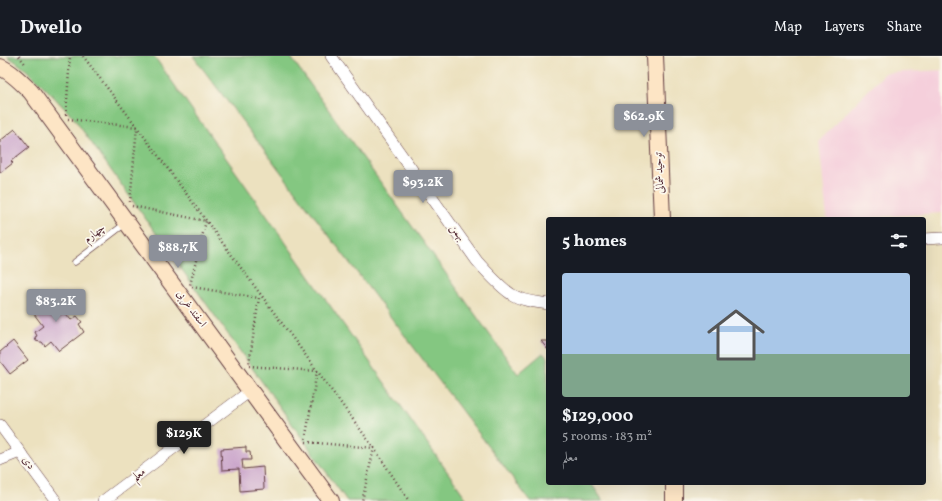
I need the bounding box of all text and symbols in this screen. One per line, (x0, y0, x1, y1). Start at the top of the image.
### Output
text: Dwello (20, 15, 82, 41)
text: Map (774, 18, 802, 37)
text: Layers (824, 18, 864, 37)
text: Share (886, 18, 922, 37)
pin: $62.9K (611, 104, 677, 138)
text: $62.9K (623, 108, 665, 126)
street label: توحید شمالی (651, 151, 669, 194)
pin: $93.2K (390, 170, 456, 204)
text: $93.2K (403, 174, 443, 192)
street label: چهارم (81, 221, 109, 248)
street label: بهمن (446, 221, 468, 245)
text: 5 homes (562, 230, 627, 253)
icon: filters (888, 230, 910, 252)
pin: $88.7K (145, 235, 211, 269)
text: $88.7K (158, 239, 198, 257)
street label: اسفند غربی (172, 287, 210, 331)
pin: $83.2K (23, 289, 89, 323)
text: $83.2K (36, 293, 76, 311)
icon: home (700, 299, 772, 371)
text: $129,000 (562, 405, 633, 428)
pin: $129K (156, 421, 212, 455)
text: $129K (166, 425, 202, 443)
text: 5 rooms · 183 m² (562, 428, 652, 446)
text: معلم (562, 449, 578, 467)
street label: دی (18, 453, 38, 473)
street label: معلم (129, 465, 151, 487)

